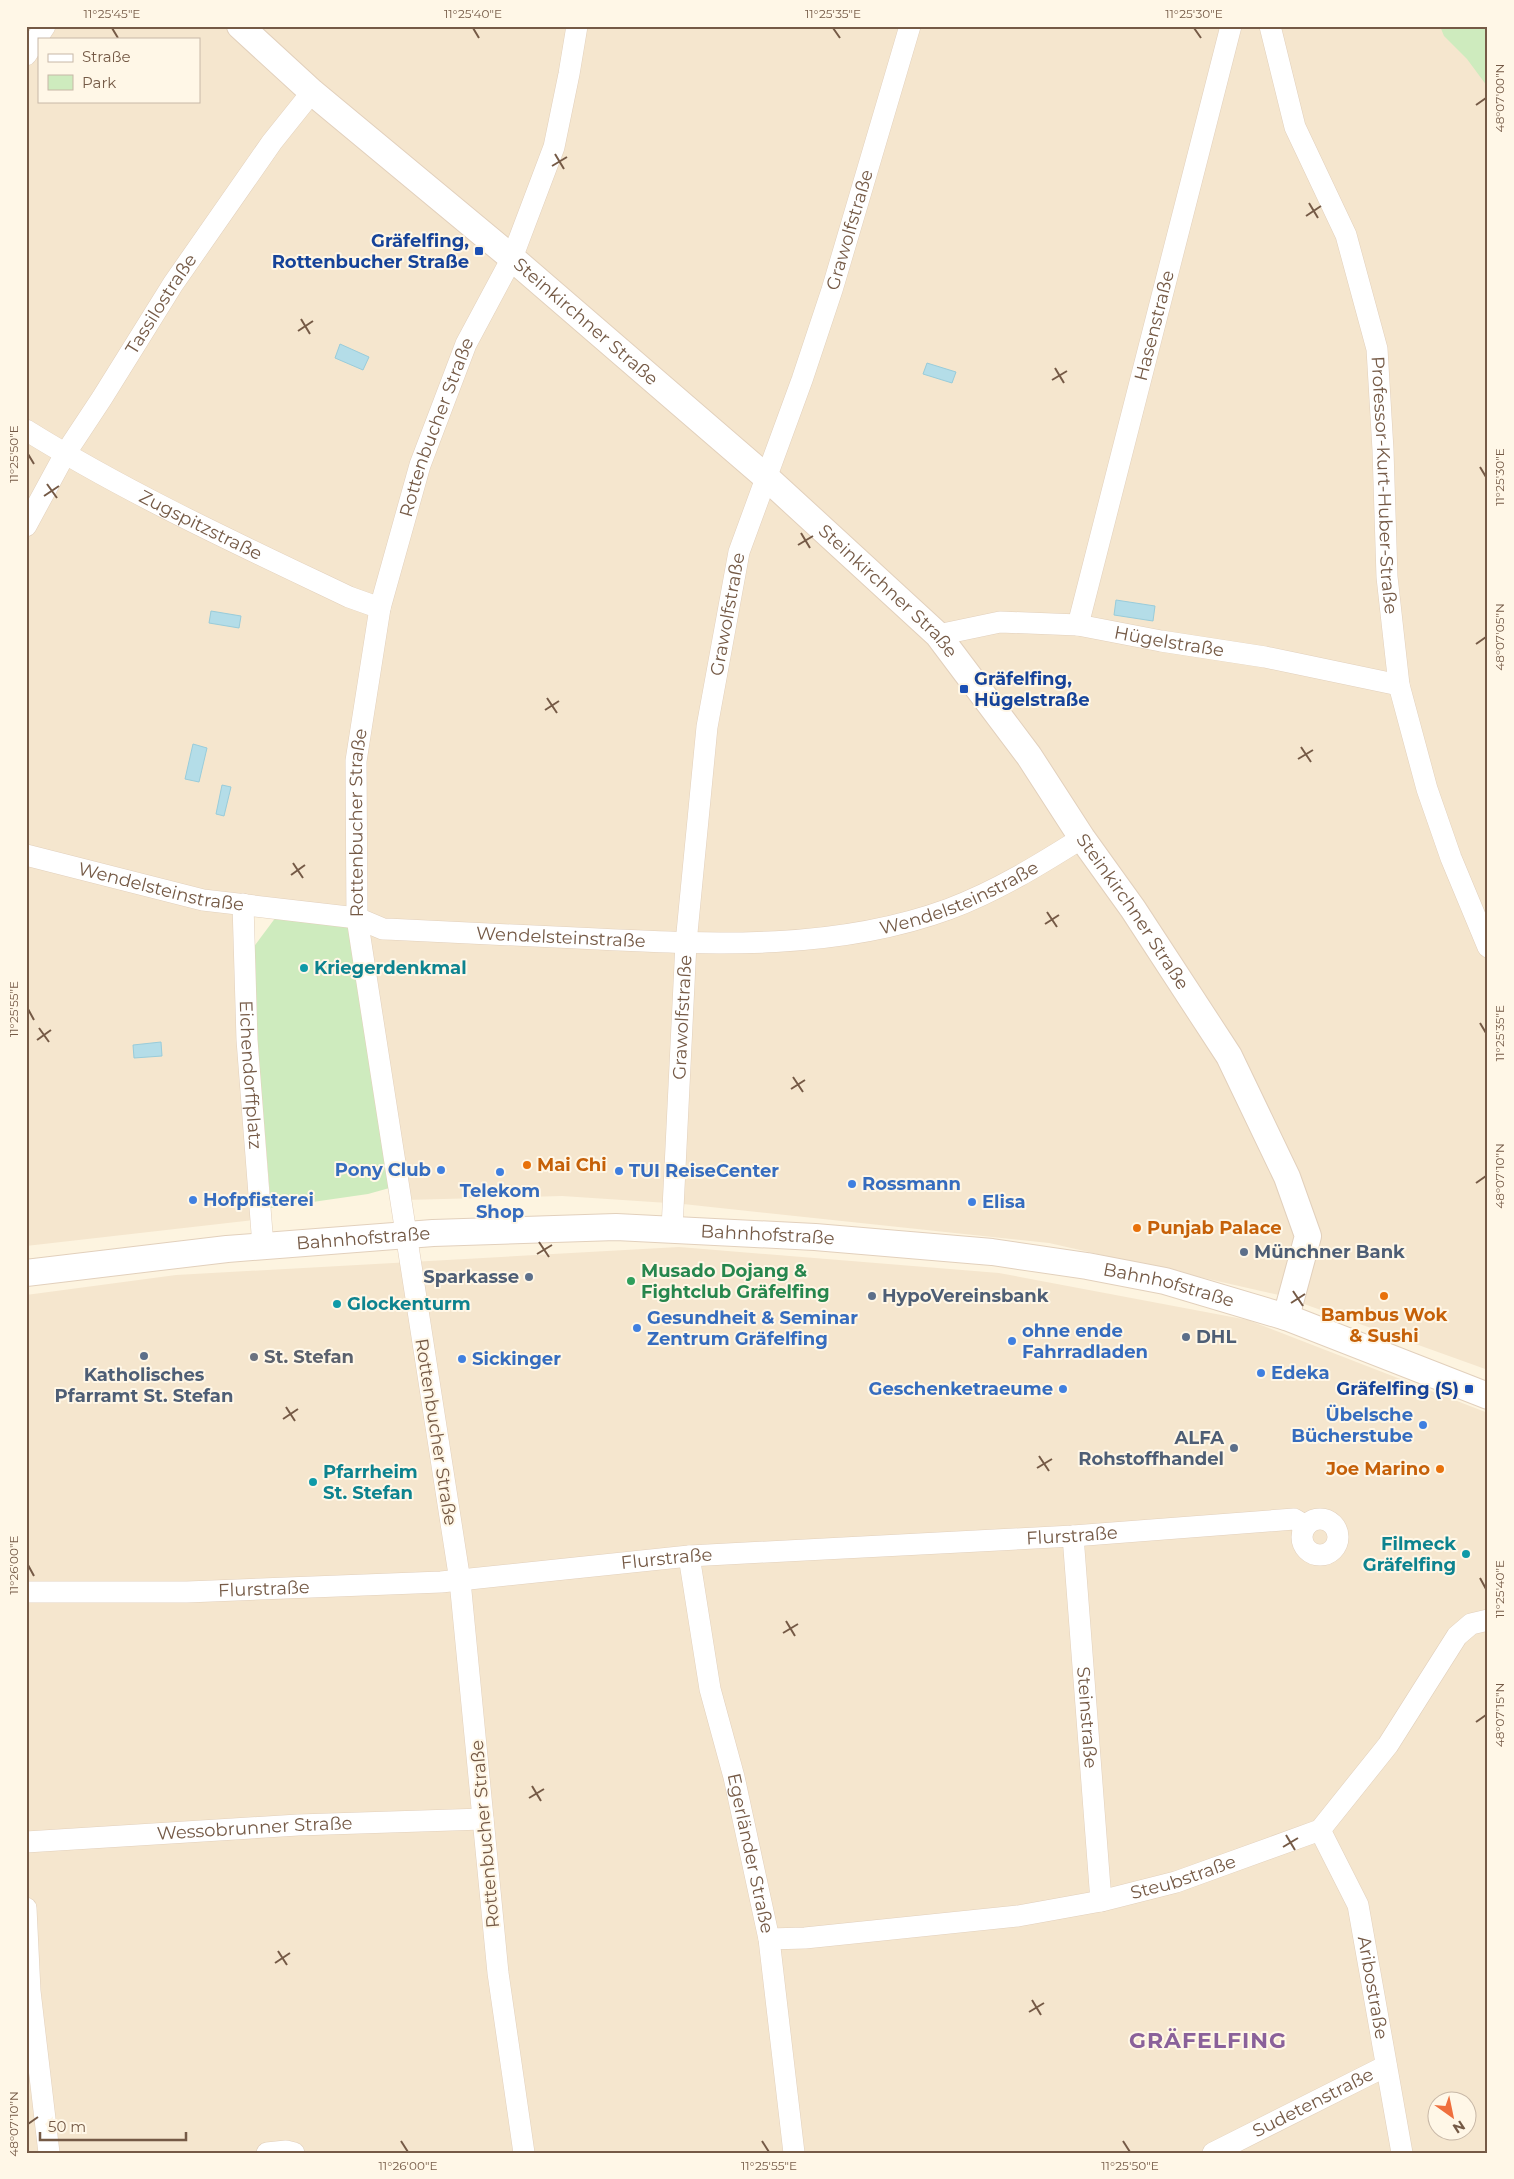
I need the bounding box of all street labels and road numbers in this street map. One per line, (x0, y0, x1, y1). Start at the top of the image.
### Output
street label: Grawolfstraße (822, 167, 878, 293)
street label: Tassilostraße (121, 249, 202, 358)
street label: Steinkirchner Straße (509, 253, 663, 390)
street label: Hasenstraße (1130, 268, 1179, 383)
street label: Rottenbucher Straße (395, 333, 479, 520)
street label: Professor-Kurt-Huber-Straße (1366, 355, 1402, 615)
street label: Zugspitzstraße (135, 485, 266, 565)
street label: Steinkirchner Straße (814, 520, 962, 662)
street label: Grawolfstraße (706, 551, 750, 678)
street label: Hügelstraße (1112, 621, 1226, 662)
street label: Rottenbucher Straße (345, 727, 372, 917)
street label: Steinkirchner Straße (1072, 829, 1194, 994)
street label: Wendelsteinstraße (878, 856, 1042, 939)
street label: Wendelsteinstraße (76, 858, 245, 916)
street label: Wendelsteinstraße (476, 922, 646, 952)
street label: Grawolfstraße (668, 954, 696, 1080)
street label: Eichendorffplatz (235, 1000, 266, 1150)
street label: Bahnhofstraße (700, 1220, 836, 1250)
street label: Bahnhofstraße (295, 1222, 431, 1255)
street label: Bahnhofstraße (1101, 1258, 1237, 1312)
street label: Rottenbucher Straße (410, 1337, 462, 1527)
street label: Flurstraße (1026, 1522, 1119, 1549)
street label: Flurstraße (620, 1544, 713, 1574)
street label: Flurstraße (218, 1576, 310, 1602)
street label: Steinstraße (1072, 1666, 1102, 1769)
street label: Rottenbucher Straße (466, 1739, 504, 1929)
street label: Egerländer Straße (723, 1771, 779, 1936)
street label: Wessobrunner Straße (156, 1812, 353, 1845)
street label: Steubstraße (1128, 1850, 1239, 1904)
street label: Aribostraße (1353, 1934, 1393, 2041)
street label: Sudetenstraße (1249, 2063, 1377, 2142)

